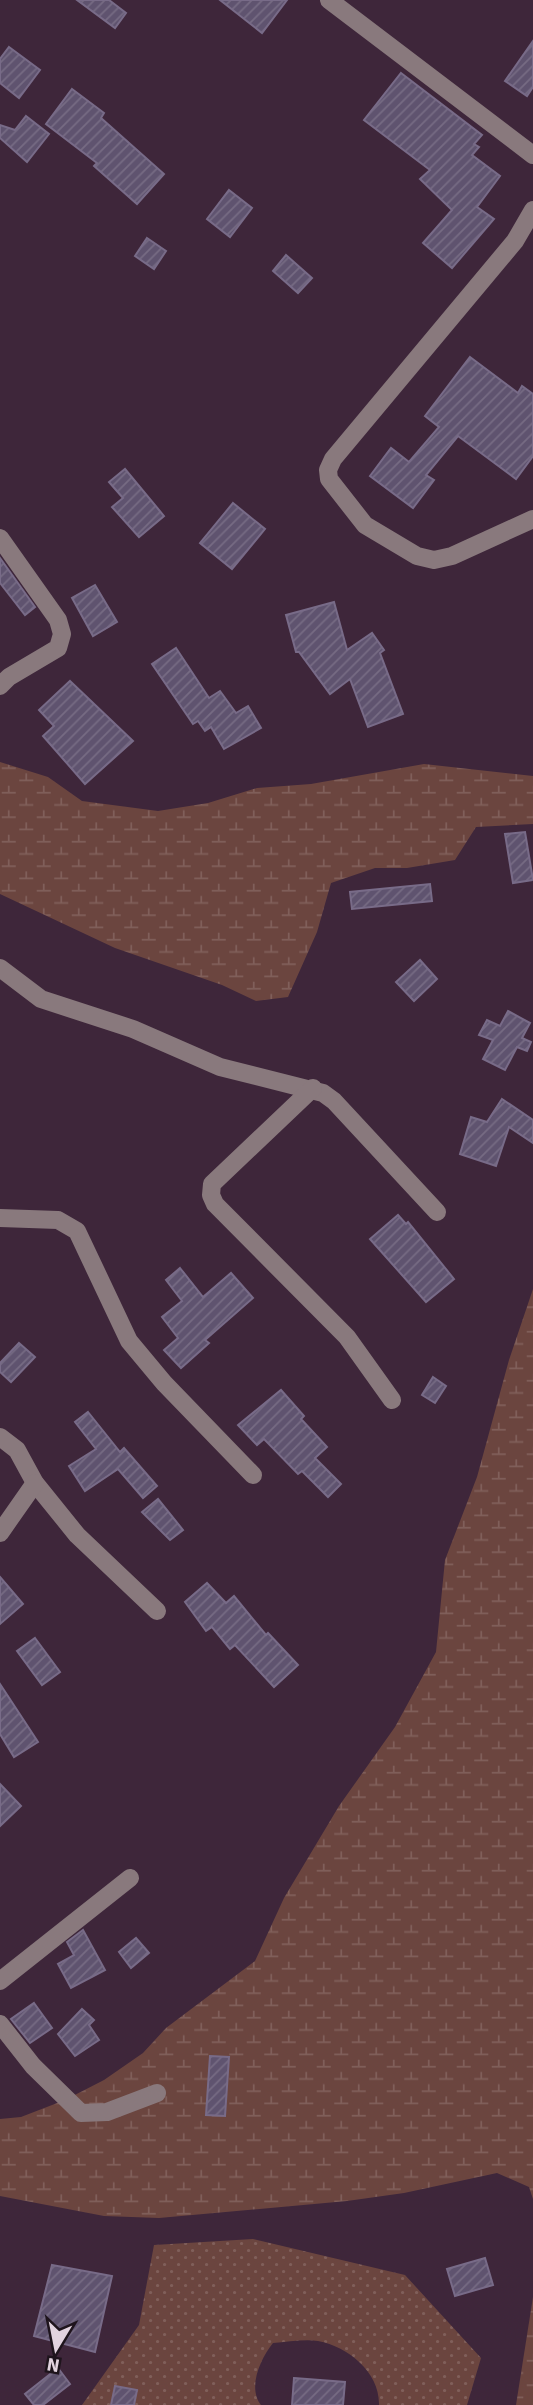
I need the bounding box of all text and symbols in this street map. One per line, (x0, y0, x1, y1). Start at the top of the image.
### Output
north arrow (21, 2314, 91, 2384)
text: N (45, 2350, 62, 2379)

